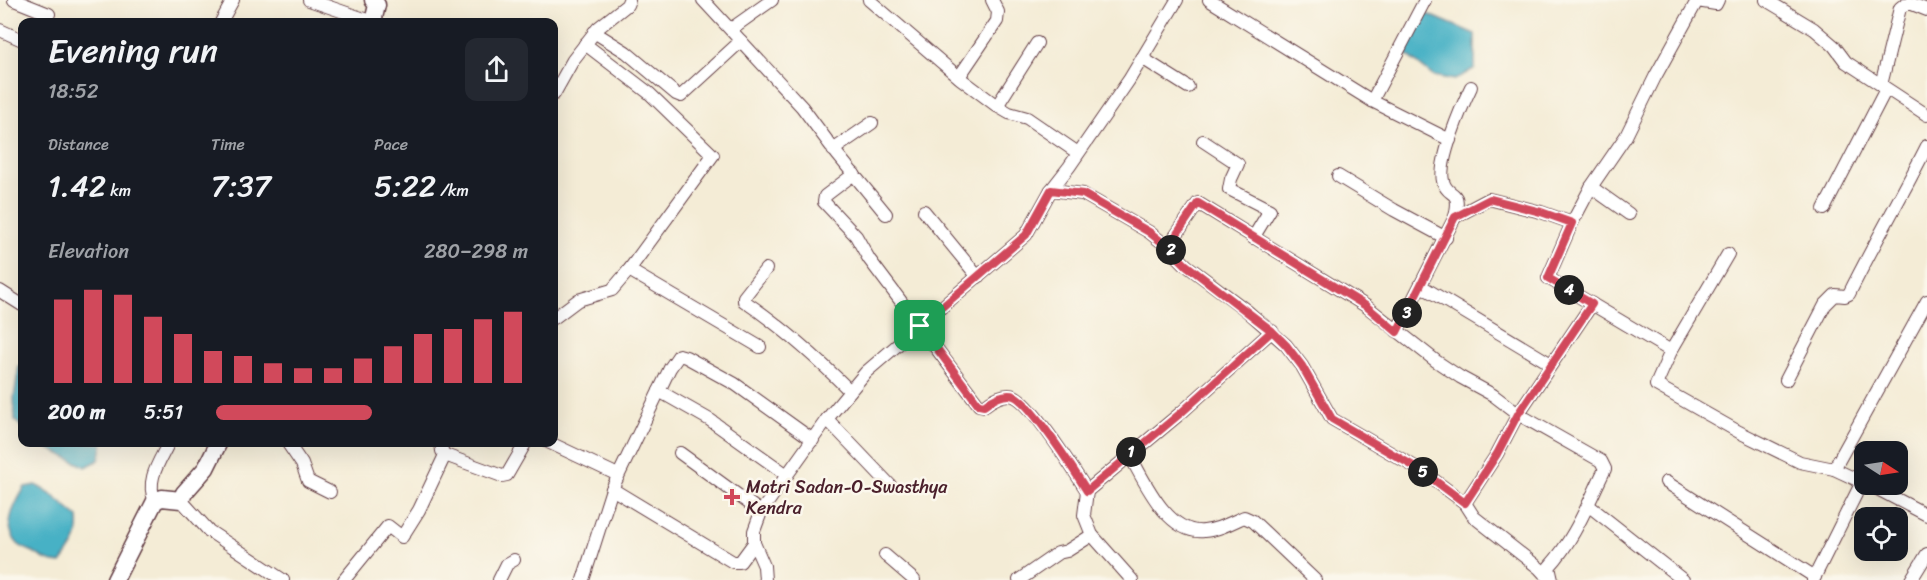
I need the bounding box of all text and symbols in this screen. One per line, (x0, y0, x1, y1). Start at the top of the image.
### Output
text: Evening run (48, 22, 218, 80)
button: share (465, 38, 528, 101)
text: 18:52 (48, 74, 98, 109)
text: Distance (48, 130, 109, 159)
text: Time (211, 130, 245, 159)
text: Pace (374, 130, 408, 159)
text: 1.42 (48, 159, 106, 213)
text: 7:37 (211, 159, 271, 213)
text: 5:22 (374, 159, 436, 213)
text: km (106, 176, 131, 205)
text: /km (436, 176, 469, 205)
text: Elevation (48, 234, 129, 269)
text: 280–298 m (424, 234, 528, 269)
pin: 2 (1156, 235, 1186, 265)
text: 2 (1166, 235, 1176, 264)
pin: 4 (1554, 275, 1584, 305)
text: 4 (1564, 275, 1574, 304)
pin: 3 (1392, 298, 1422, 328)
text: 3 (1403, 298, 1411, 327)
pin (894, 300, 945, 351)
icon: arrive (903, 309, 936, 342)
text: 200 m (48, 395, 105, 430)
text: 5:51 (144, 395, 183, 430)
pin: 1 (1116, 437, 1146, 467)
text: 1 (1128, 437, 1134, 466)
north arrow (1854, 441, 1908, 495)
map controls (1854, 441, 1908, 561)
pin: 5 (1408, 457, 1438, 487)
text: 5 (1418, 457, 1428, 486)
place label: Matri Sadan-O-Swasthya Kendra (746, 471, 948, 524)
marker: Matri Sadan-O-Swasthya Kendra (723, 488, 741, 506)
button: locate (1854, 507, 1908, 561)

